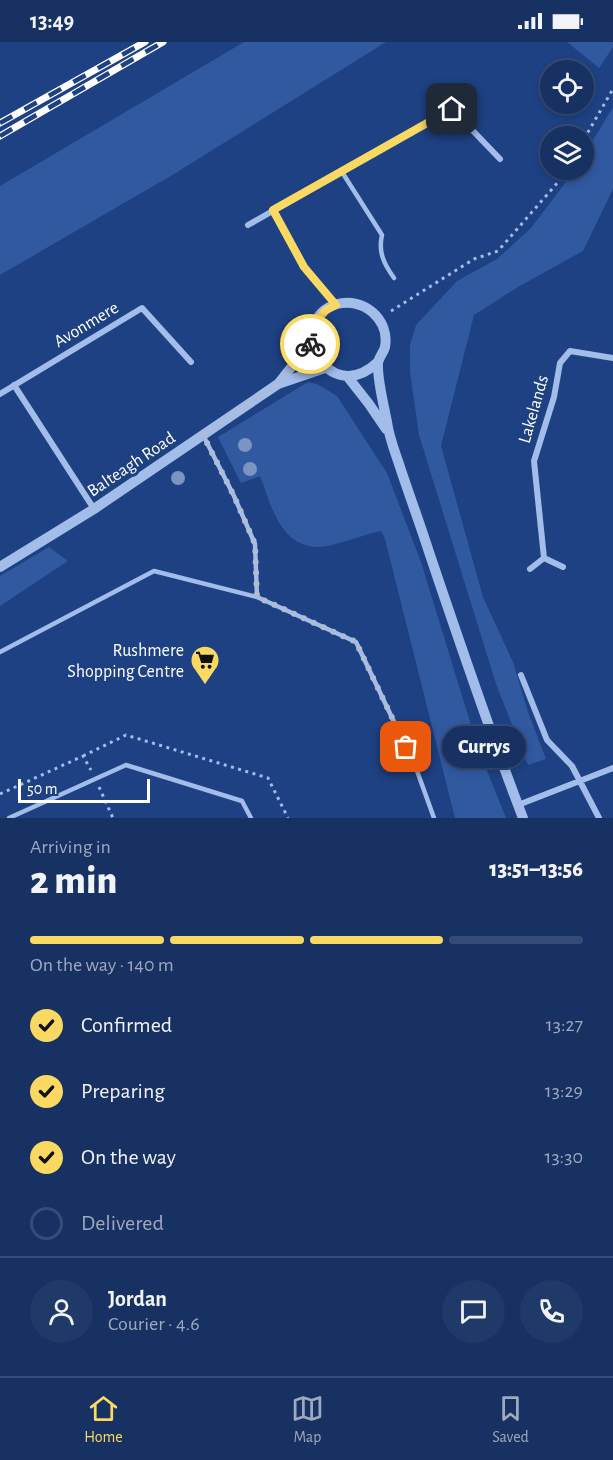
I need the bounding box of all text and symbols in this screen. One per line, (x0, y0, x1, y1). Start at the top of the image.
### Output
text: 13:49 (30, 10, 74, 32)
map controls (540, 60, 594, 180)
button: locate (540, 60, 594, 114)
pin (426, 83, 477, 134)
icon: home (435, 92, 468, 125)
button: layers (540, 126, 594, 180)
street label: Avonmere (51, 299, 122, 351)
courier (280, 314, 340, 374)
icon: bike (294, 328, 327, 361)
street label: Lakelands (516, 373, 552, 445)
street label: Balteagh Road (84, 429, 179, 501)
place label: Rushmere Shopping Centre (67, 642, 184, 681)
supermarket icon: Rushmere Shopping Centre (189, 644, 221, 686)
pin (380, 721, 431, 772)
callout: Currys (442, 726, 526, 768)
icon: bag (389, 730, 422, 763)
text: Currys (458, 737, 510, 757)
scale bar (18, 776, 150, 804)
text: 50 m (27, 781, 58, 797)
text: Arriving in (30, 837, 111, 857)
text: 13:51–13:56 (489, 858, 583, 880)
text: 2 min (30, 862, 117, 901)
text: On the way · 140 m (30, 955, 174, 975)
icon: check (30, 1009, 63, 1042)
text: Confirmed (81, 1014, 172, 1036)
text: 13:27 (546, 1015, 583, 1035)
icon: check (30, 1075, 63, 1108)
text: Preparing (81, 1080, 165, 1102)
text: 13:29 (545, 1081, 583, 1101)
icon: check (30, 1141, 63, 1174)
text: On the way (81, 1146, 176, 1168)
text: 13:30 (545, 1147, 583, 1167)
text: Delivered (81, 1212, 164, 1234)
button: person (30, 1280, 93, 1343)
button: chat (442, 1280, 505, 1343)
button: phone (520, 1280, 583, 1343)
text: Jordan (108, 1288, 167, 1310)
text: Courier · 4.6 (108, 1314, 200, 1334)
tab: Home (84, 1392, 123, 1447)
tab: Map (291, 1392, 324, 1447)
tab: Saved (492, 1392, 529, 1447)

